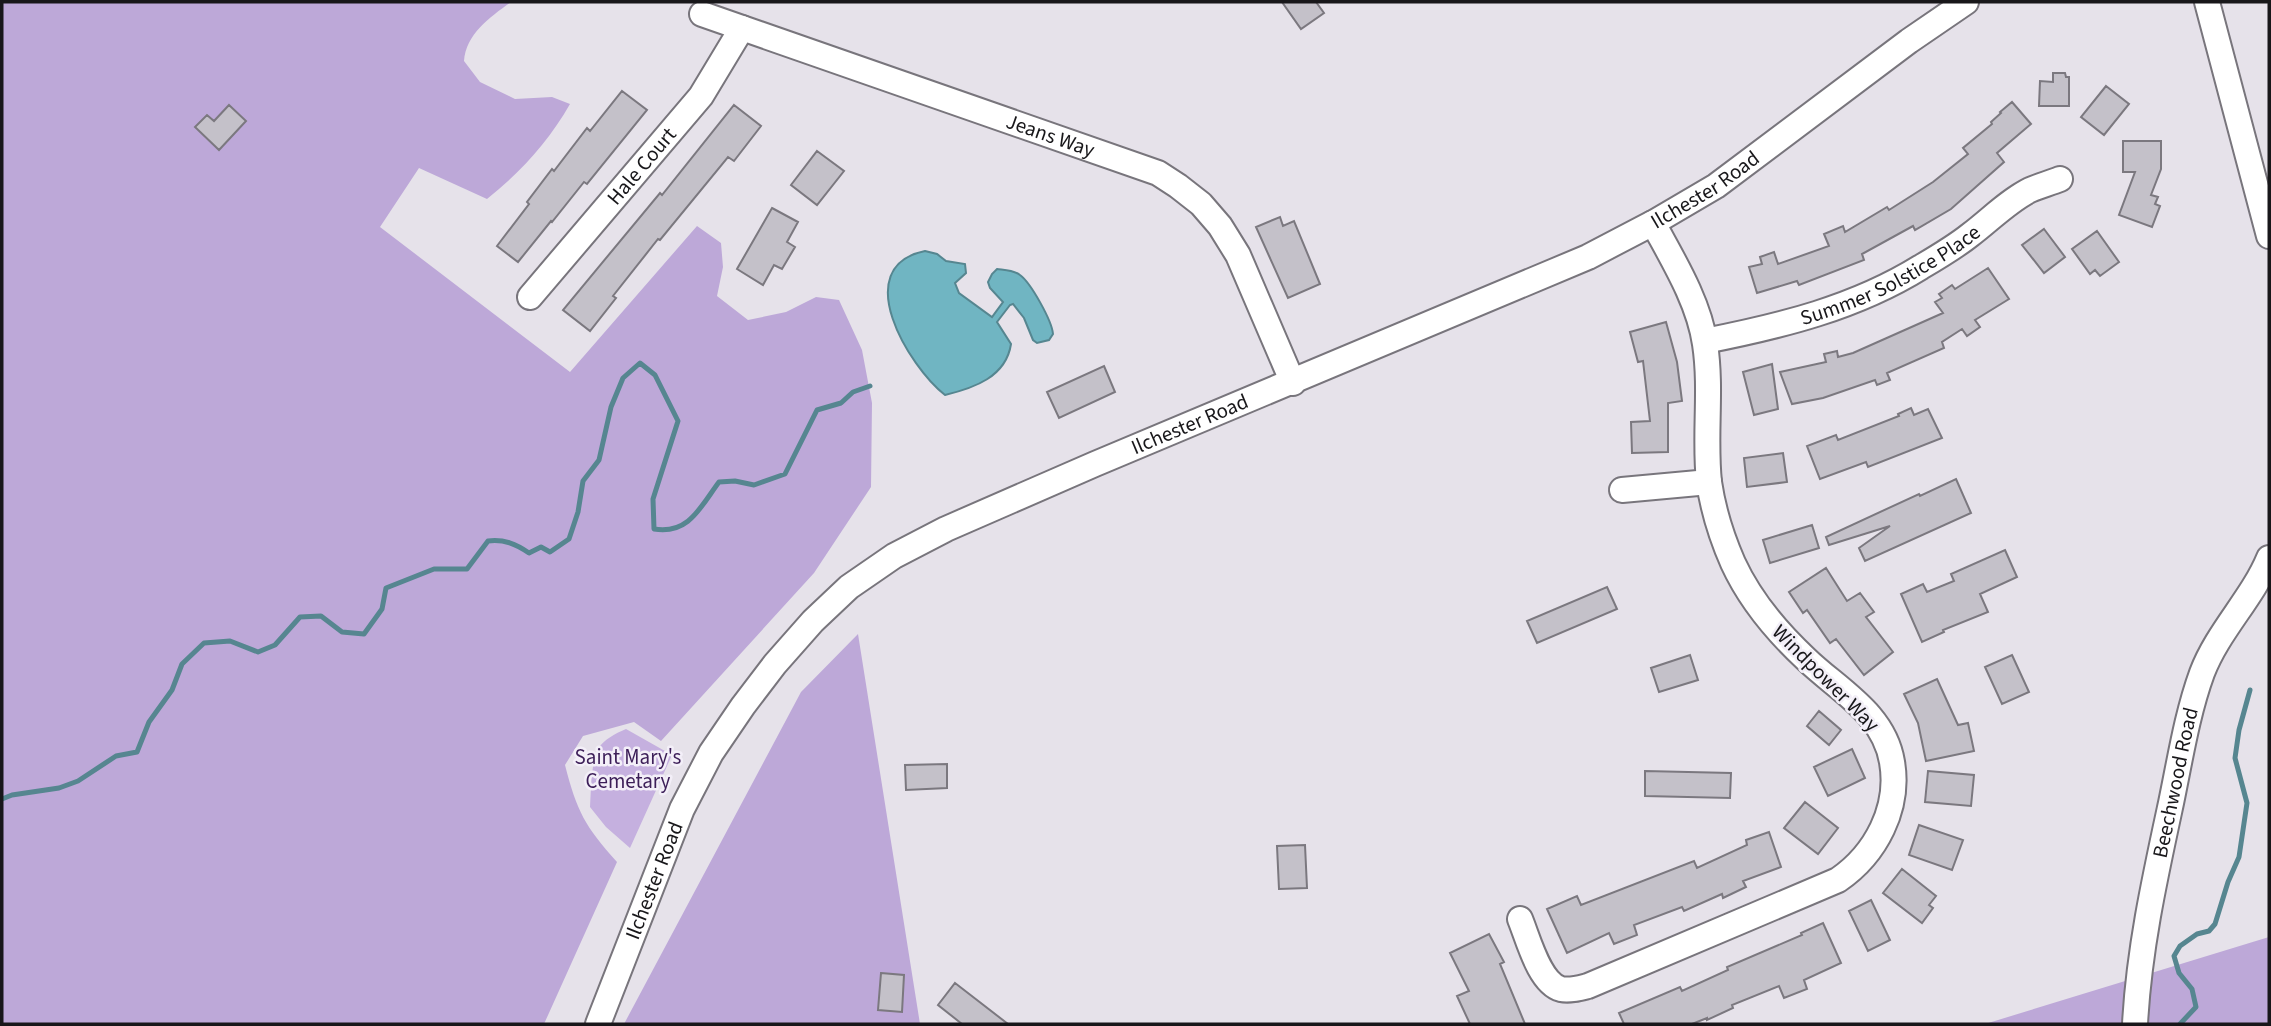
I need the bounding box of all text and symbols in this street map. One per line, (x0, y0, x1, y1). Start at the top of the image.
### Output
street label: Jeans Way (1002, 106, 1099, 165)
street label: Hale Court (600, 121, 683, 211)
street label: Ilchester Road (1645, 143, 1766, 236)
street label: Summer Solstice Place (1796, 217, 1987, 333)
street label: Ilchester Road (1127, 386, 1253, 462)
street label: Windpower Way (1765, 617, 1887, 739)
street label: Beechwood Road (2145, 704, 2206, 861)
park label: Saint Mary's Cemetary (575, 742, 682, 796)
street label: Ilchester Road (617, 817, 691, 944)

